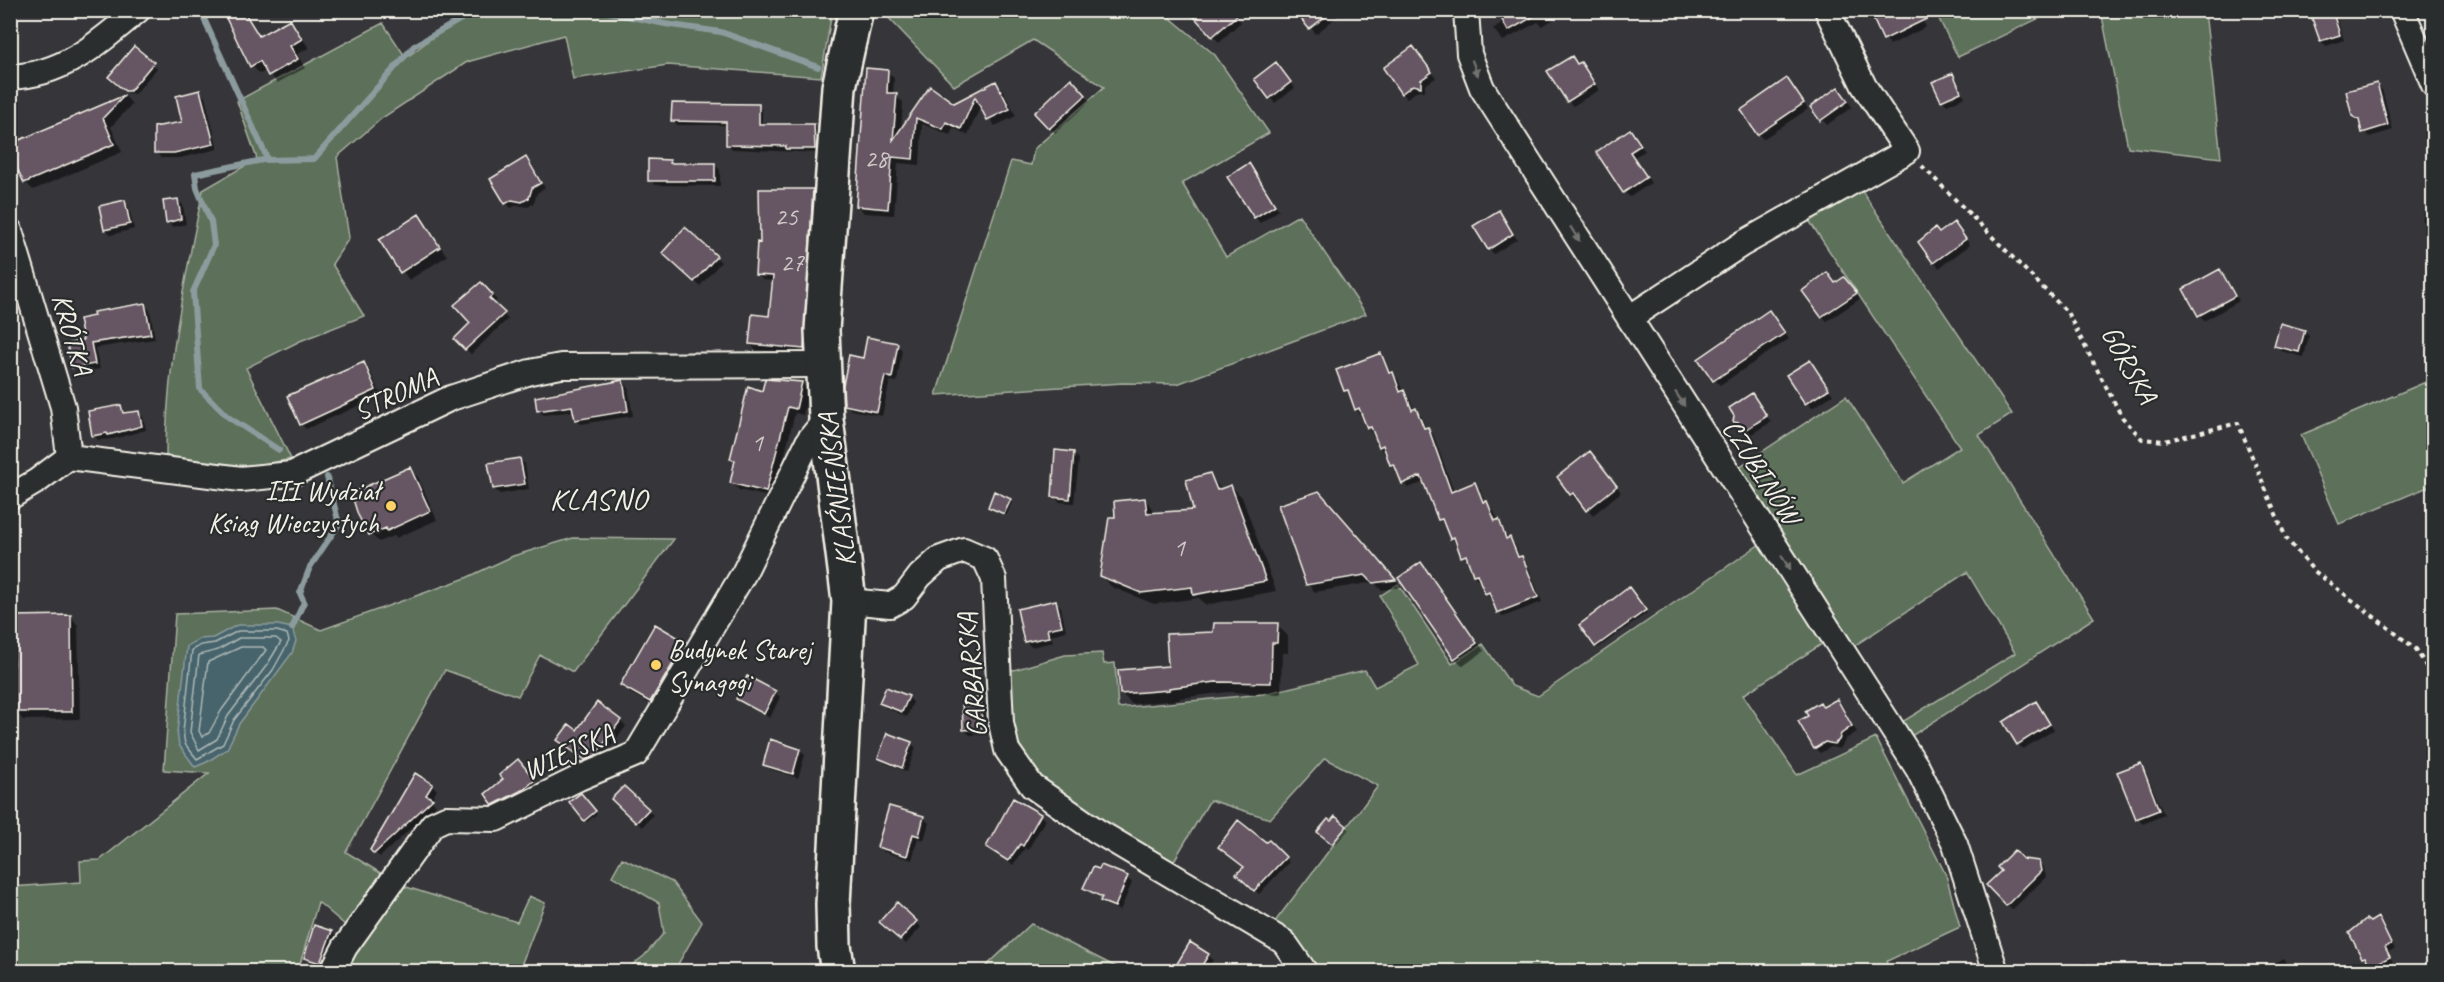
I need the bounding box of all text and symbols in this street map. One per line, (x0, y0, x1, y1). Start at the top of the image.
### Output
one-way arrow (1470, 59, 1480, 77)
house number: 28 (864, 142, 890, 175)
house number: 25 (774, 200, 799, 233)
one-way arrow (1570, 226, 1581, 242)
house number: 27 (780, 246, 805, 279)
street label: KRÓTKA (44, 290, 101, 380)
street label: GÓRSKA (2094, 319, 2166, 411)
street label: STROMA (348, 359, 443, 428)
one-way arrow (1675, 390, 1686, 407)
street label: KLAŚNIEŃSKA (810, 409, 863, 568)
street label: CZUBINÓW (1715, 412, 1811, 534)
house number: 1 (751, 426, 764, 459)
place label: III Wydział Ksiąg Wieczystych (208, 473, 384, 540)
district label: KLASNO (550, 480, 650, 518)
marker: III Wydział Ksiąg Wieczystych (384, 499, 398, 513)
house number: 1 (1173, 531, 1186, 564)
one-way arrow (1780, 555, 1791, 571)
street label: GARBARSKA (949, 610, 994, 739)
place label: Budynek Starej Synagogi (668, 632, 815, 699)
marker: Budynek Starej Synagogi (649, 658, 663, 672)
street label: WIEJSKA (517, 715, 620, 788)

